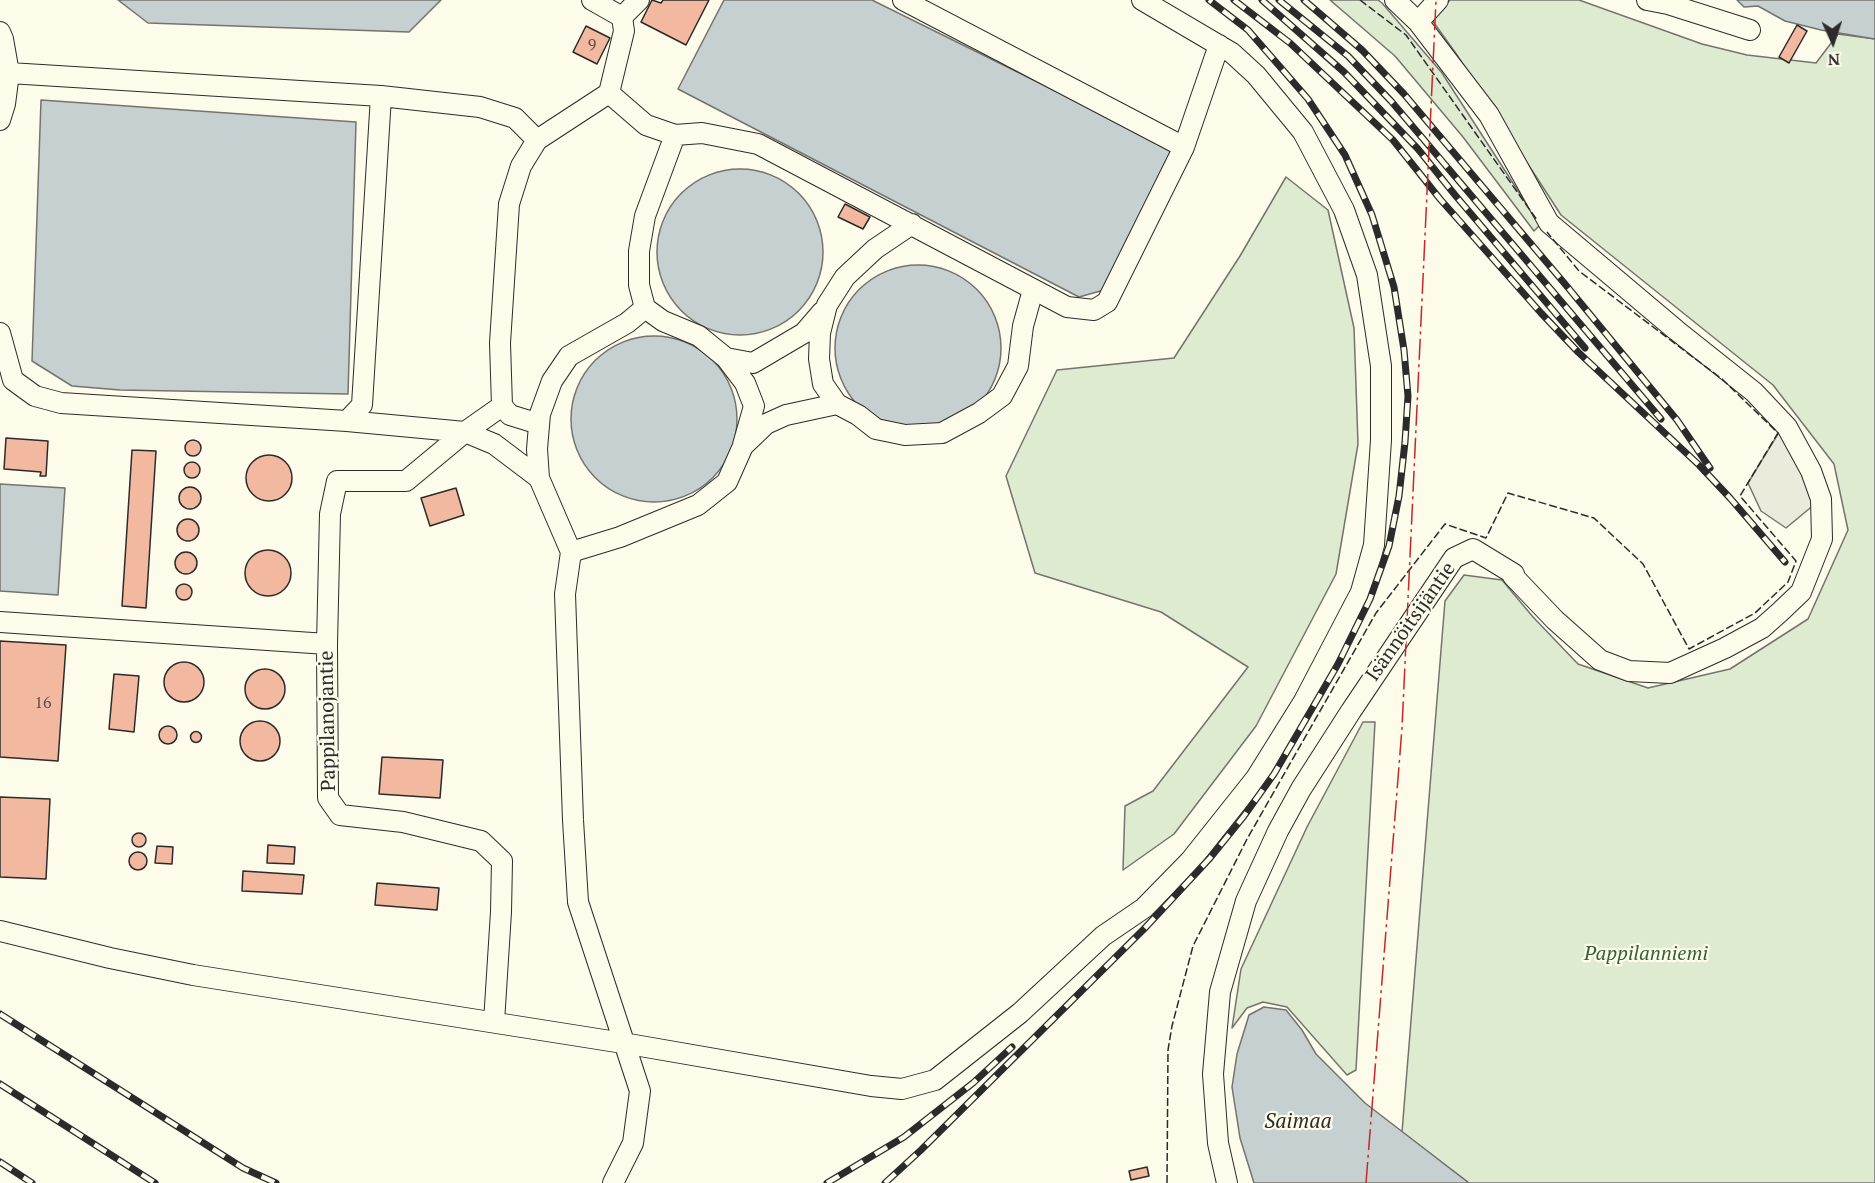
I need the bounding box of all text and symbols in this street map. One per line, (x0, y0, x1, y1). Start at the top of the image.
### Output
north arrow (1803, 12, 1863, 72)
house number: 9 (588, 35, 596, 55)
text: N (1827, 49, 1841, 71)
street label: Isännöitsijäntie (1361, 558, 1461, 686)
street label: Pappilanojantie (315, 650, 341, 792)
house number: 16 (34, 693, 52, 713)
park label: Pappilanniemi (1584, 942, 1708, 966)
water label: Saimaa (1264, 1109, 1332, 1135)

